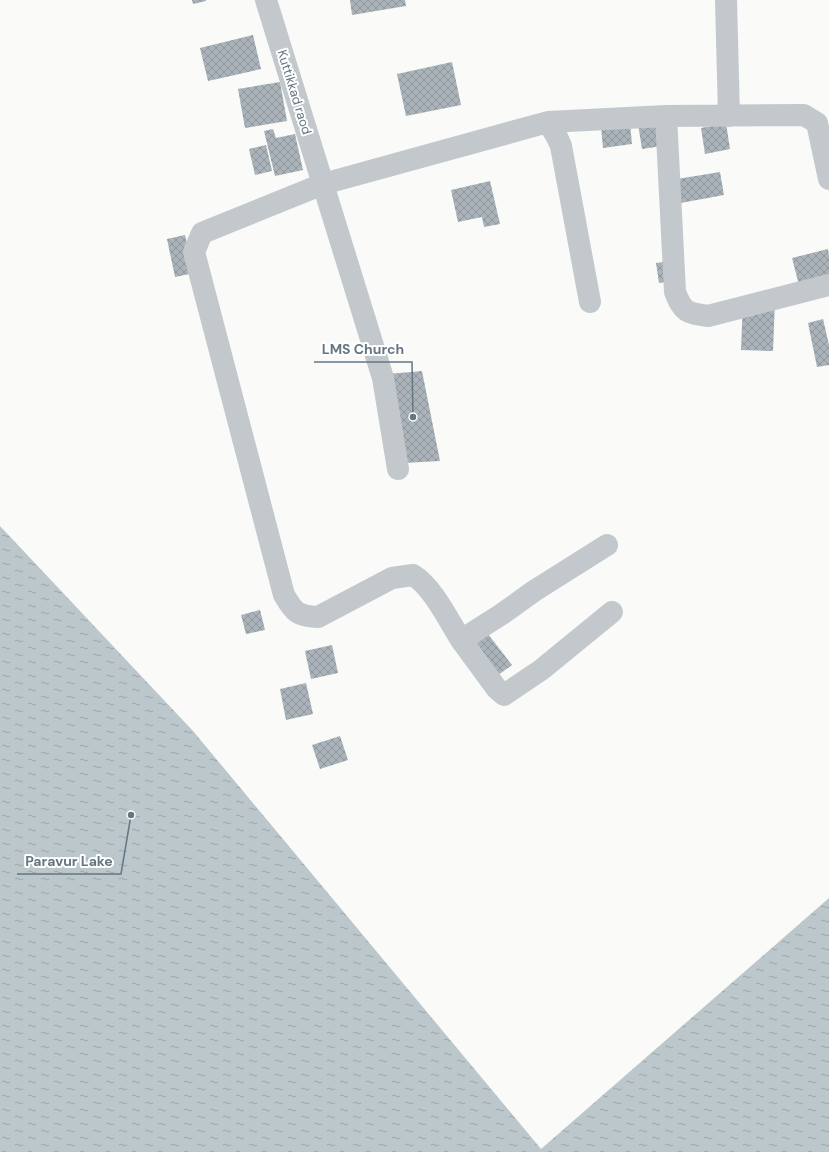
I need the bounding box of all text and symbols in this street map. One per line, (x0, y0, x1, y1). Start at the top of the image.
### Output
street label: Kuttikkad raod (274, 48, 315, 137)
callout: LMS Church (314, 336, 412, 362)
text: LMS Church (322, 340, 404, 358)
callout: Paravur Lake (17, 848, 121, 874)
text: Paravur Lake (25, 852, 113, 870)

